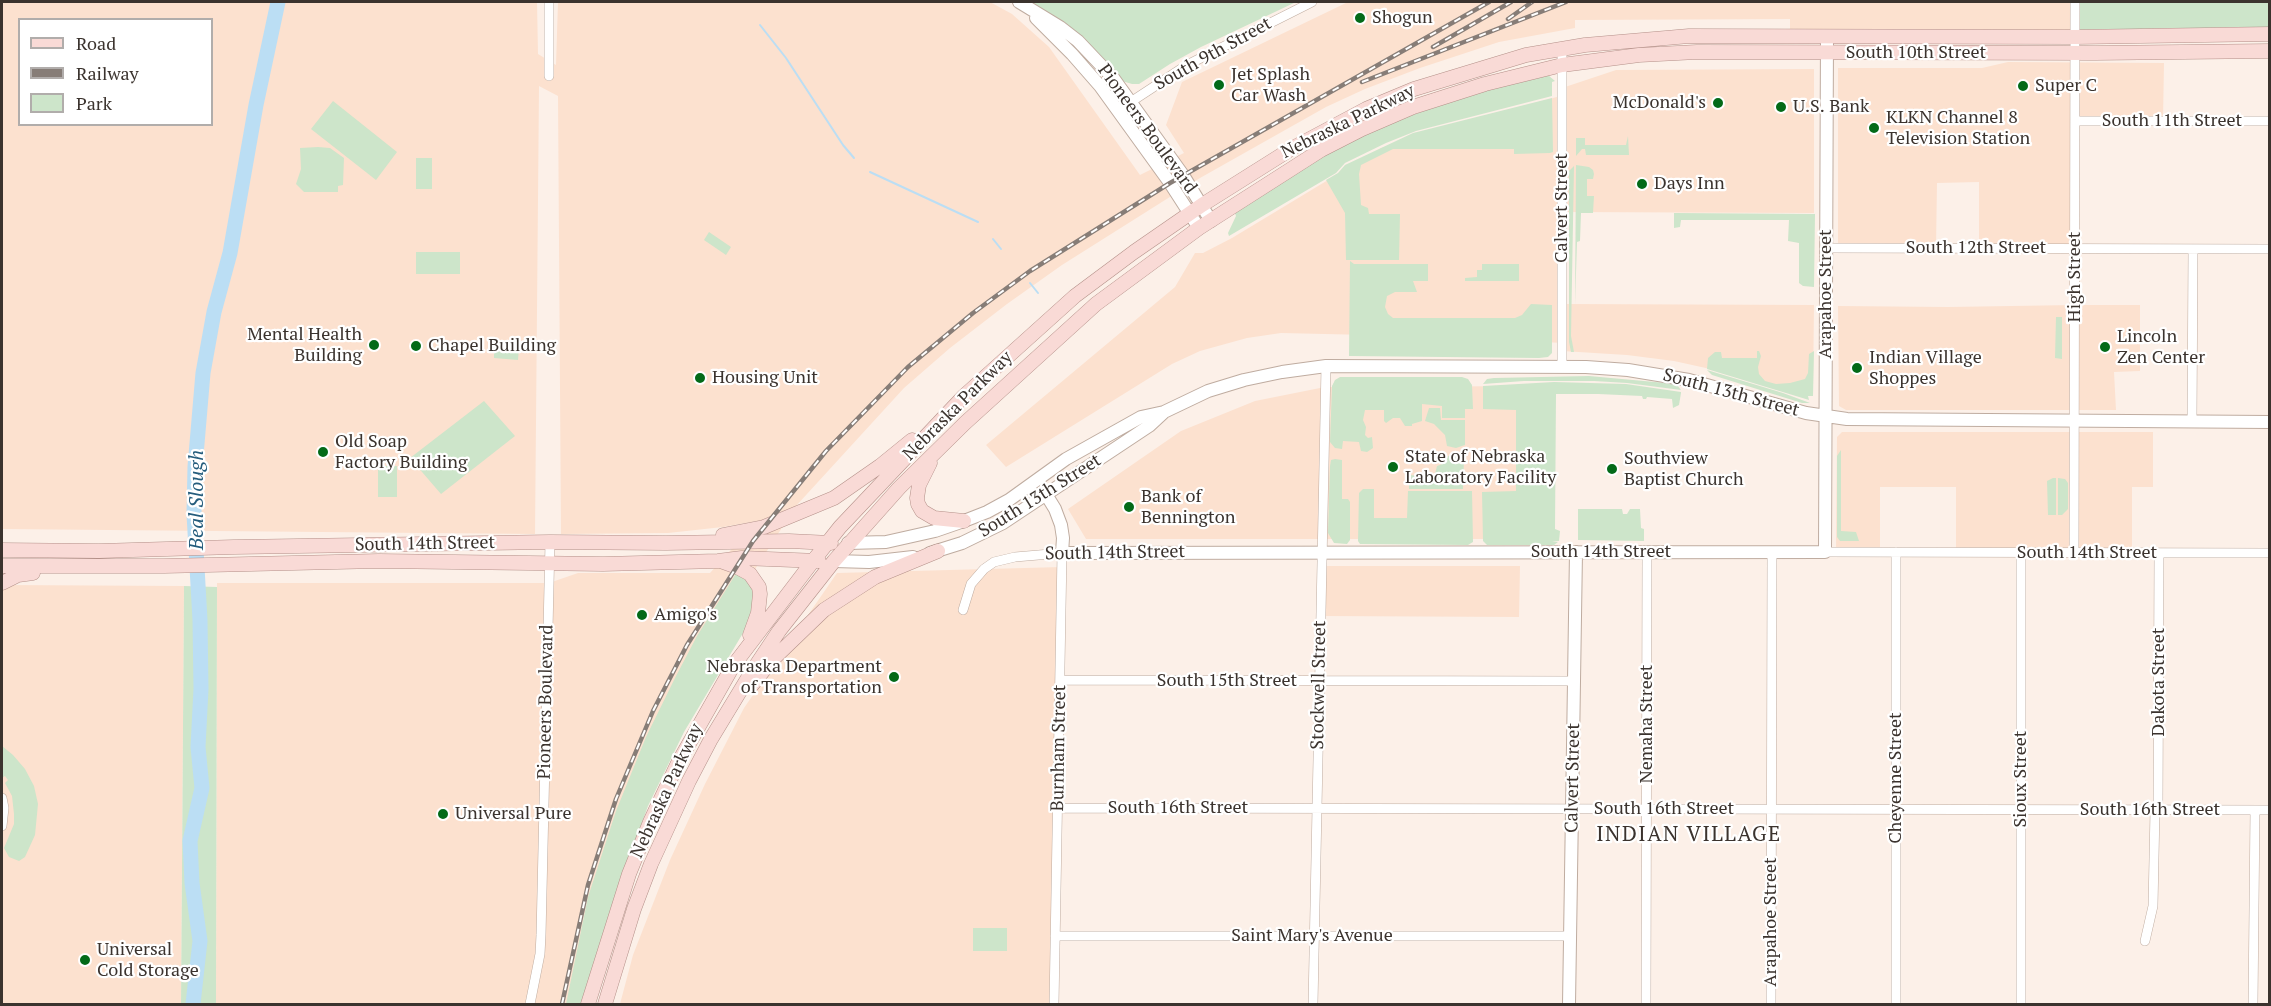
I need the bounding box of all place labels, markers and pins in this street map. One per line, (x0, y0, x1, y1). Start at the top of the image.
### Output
place label: Shogun (1372, 7, 1433, 29)
marker: Shogun (1353, 11, 1367, 25)
place label: Jet Splash Car Wash (1231, 64, 1310, 106)
place label: Super C (2035, 75, 2097, 97)
marker: Jet Splash Car Wash (1212, 78, 1226, 92)
marker: Super C (2016, 79, 2030, 93)
place label: McDonald's (1613, 92, 1706, 114)
marker: McDonald's (1711, 96, 1725, 110)
place label: U.S. Bank (1793, 96, 1869, 118)
marker: U.S. Bank (1774, 100, 1788, 114)
place label: KLKN Channel 8 Television Station (1886, 107, 2030, 150)
marker: KLKN Channel 8 Television Station (1867, 121, 1881, 135)
place label: Days Inn (1654, 173, 1725, 195)
marker: Days Inn (1635, 177, 1649, 191)
place label: Mental Health Building (247, 324, 362, 366)
place label: Lincoln Zen Center (2117, 326, 2205, 368)
place label: Chapel Building (428, 335, 556, 357)
marker: Mental Health Building (367, 338, 381, 352)
marker: Chapel Building (409, 339, 423, 353)
marker: Lincoln Zen Center (2098, 340, 2112, 354)
place label: Indian Village Shoppes (1869, 347, 1982, 389)
marker: Indian Village Shoppes (1850, 361, 1864, 375)
place label: Housing Unit (712, 367, 818, 389)
marker: Housing Unit (693, 371, 707, 385)
place label: Old Soap Factory Building (335, 431, 467, 474)
marker: Old Soap Factory Building (316, 445, 330, 459)
place label: State of Nebraska Laboratory Facility (1405, 446, 1556, 488)
place label: Southview Baptist Church (1624, 448, 1743, 490)
marker: State of Nebraska Laboratory Facility (1386, 460, 1400, 474)
marker: Southview Baptist Church (1605, 462, 1619, 476)
place label: Bank of Bennington (1141, 486, 1235, 528)
marker: Bank of Bennington (1122, 500, 1136, 514)
place label: Amigo's (654, 604, 717, 626)
marker: Amigo's (635, 608, 649, 622)
place label: Nebraska Department of Transportation (707, 656, 882, 698)
marker: Nebraska Department of Transportation (887, 670, 901, 684)
place label: Universal Pure (455, 803, 572, 825)
marker: Universal Pure (436, 807, 450, 821)
place label: Universal Cold Storage (97, 939, 199, 982)
marker: Universal Cold Storage (78, 953, 92, 967)

